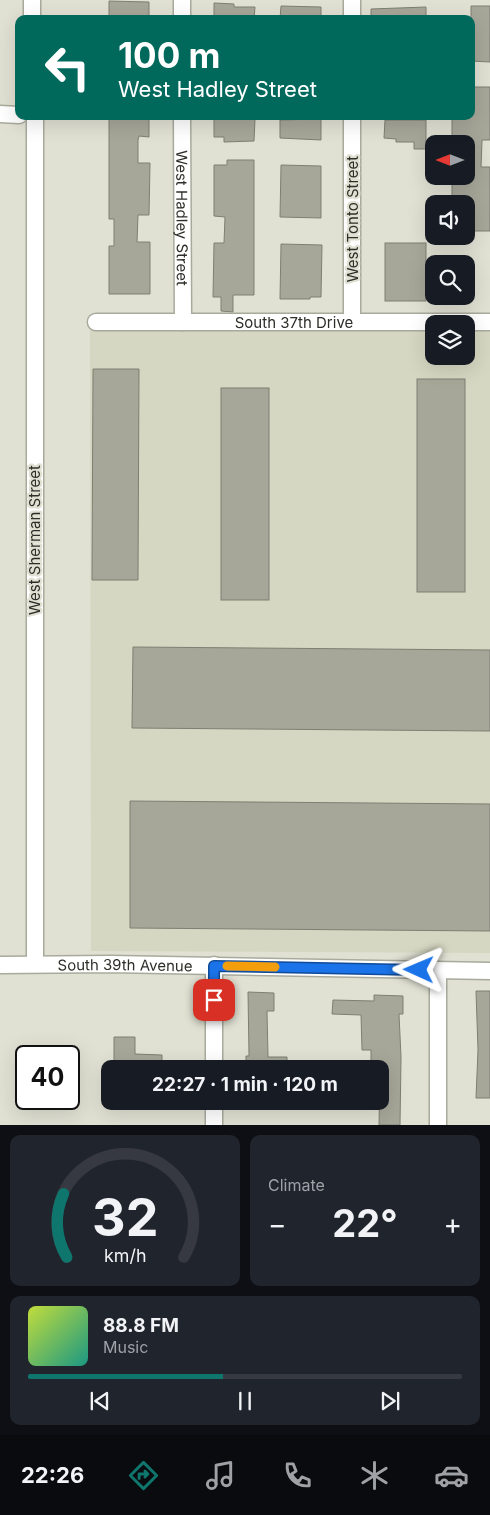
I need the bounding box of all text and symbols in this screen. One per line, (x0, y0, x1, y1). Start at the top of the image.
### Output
text: 100 m (118, 34, 221, 76)
icon: left (35, 35, 100, 100)
text: West Hadley Street (118, 76, 317, 102)
north arrow (425, 135, 475, 185)
map controls (425, 135, 475, 365)
street label: West Hadley Street (173, 150, 192, 286)
street label: West Tonto Street (343, 156, 362, 282)
button: sound (425, 195, 475, 245)
button: search (425, 255, 475, 305)
street label: South 37th Drive (235, 313, 353, 332)
button: layers (425, 315, 475, 365)
street label: West Sherman Street (25, 465, 44, 615)
position arrow (392, 943, 444, 995)
street label: South 39th Avenue (57, 954, 193, 975)
pin (193, 979, 235, 1021)
icon: arrive (200, 986, 228, 1014)
speed limit sign: 40 (15, 1045, 80, 1110)
text: 22:27 · 1 min · 120 m (152, 1073, 338, 1096)
text: Climate (268, 1175, 325, 1195)
text: 32 (92, 1186, 158, 1249)
text: 22° (332, 1200, 398, 1246)
text: − (268, 1207, 287, 1241)
text: + (443, 1207, 462, 1241)
text: km/h (104, 1245, 146, 1266)
text: 88.8 FM (103, 1314, 179, 1337)
text: Music (103, 1337, 148, 1357)
icon: previous (86, 1387, 114, 1415)
icon: pause (231, 1387, 259, 1415)
icon: next (376, 1387, 404, 1415)
icon: directions (126, 1458, 161, 1493)
icon: music (203, 1458, 238, 1493)
icon: phone (280, 1458, 315, 1493)
icon: climate (357, 1458, 392, 1493)
icon: car (434, 1458, 469, 1493)
text: 22:26 (21, 1462, 84, 1488)

